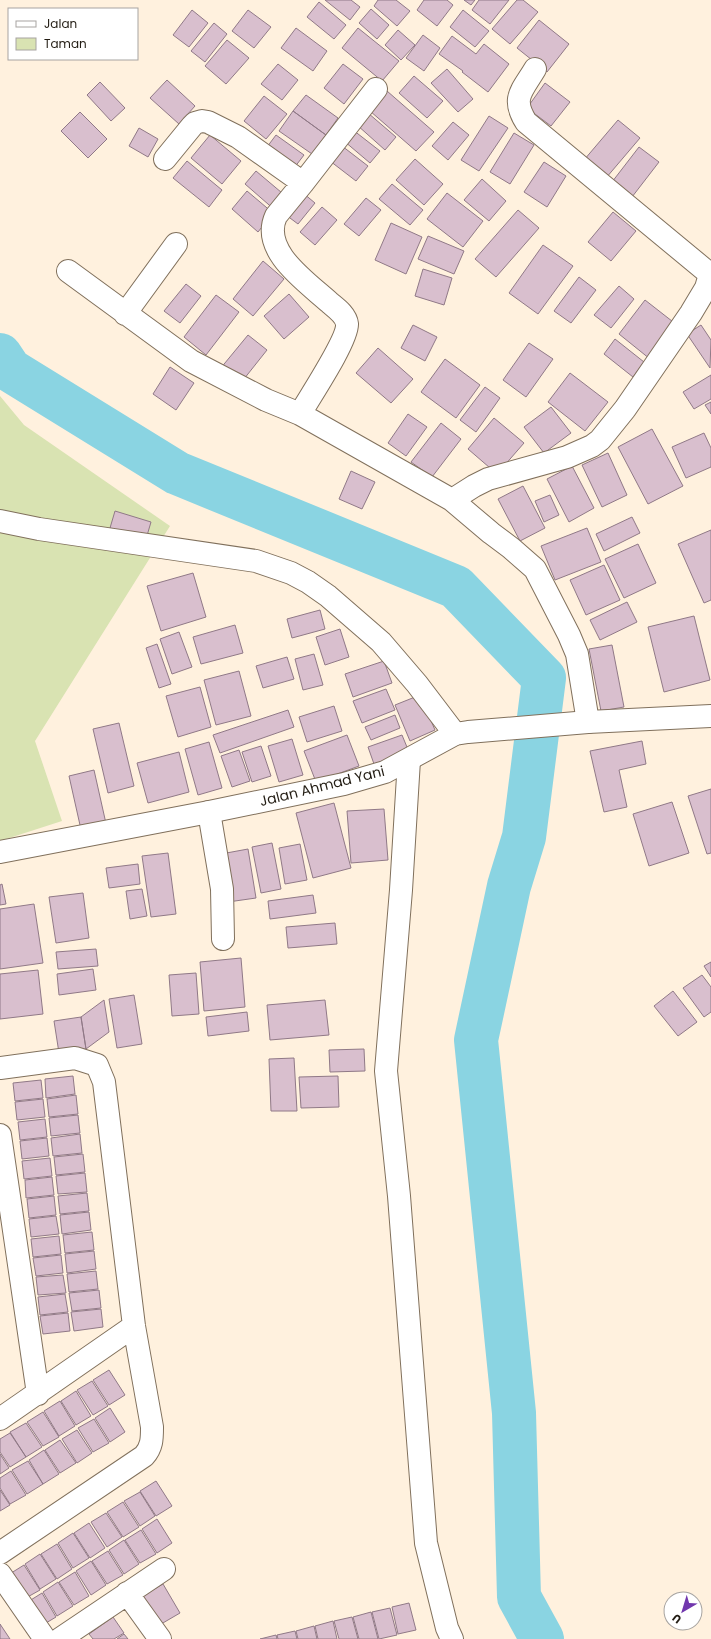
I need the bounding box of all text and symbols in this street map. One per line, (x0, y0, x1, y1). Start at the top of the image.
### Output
legend (8, 8, 138, 60)
text: Jalan (44, 15, 77, 32)
text: Taman (44, 35, 87, 52)
street label: Jalan Ahmad Yani (257, 761, 387, 811)
north arrow (663, 1591, 703, 1631)
text: U (669, 1610, 685, 1628)

